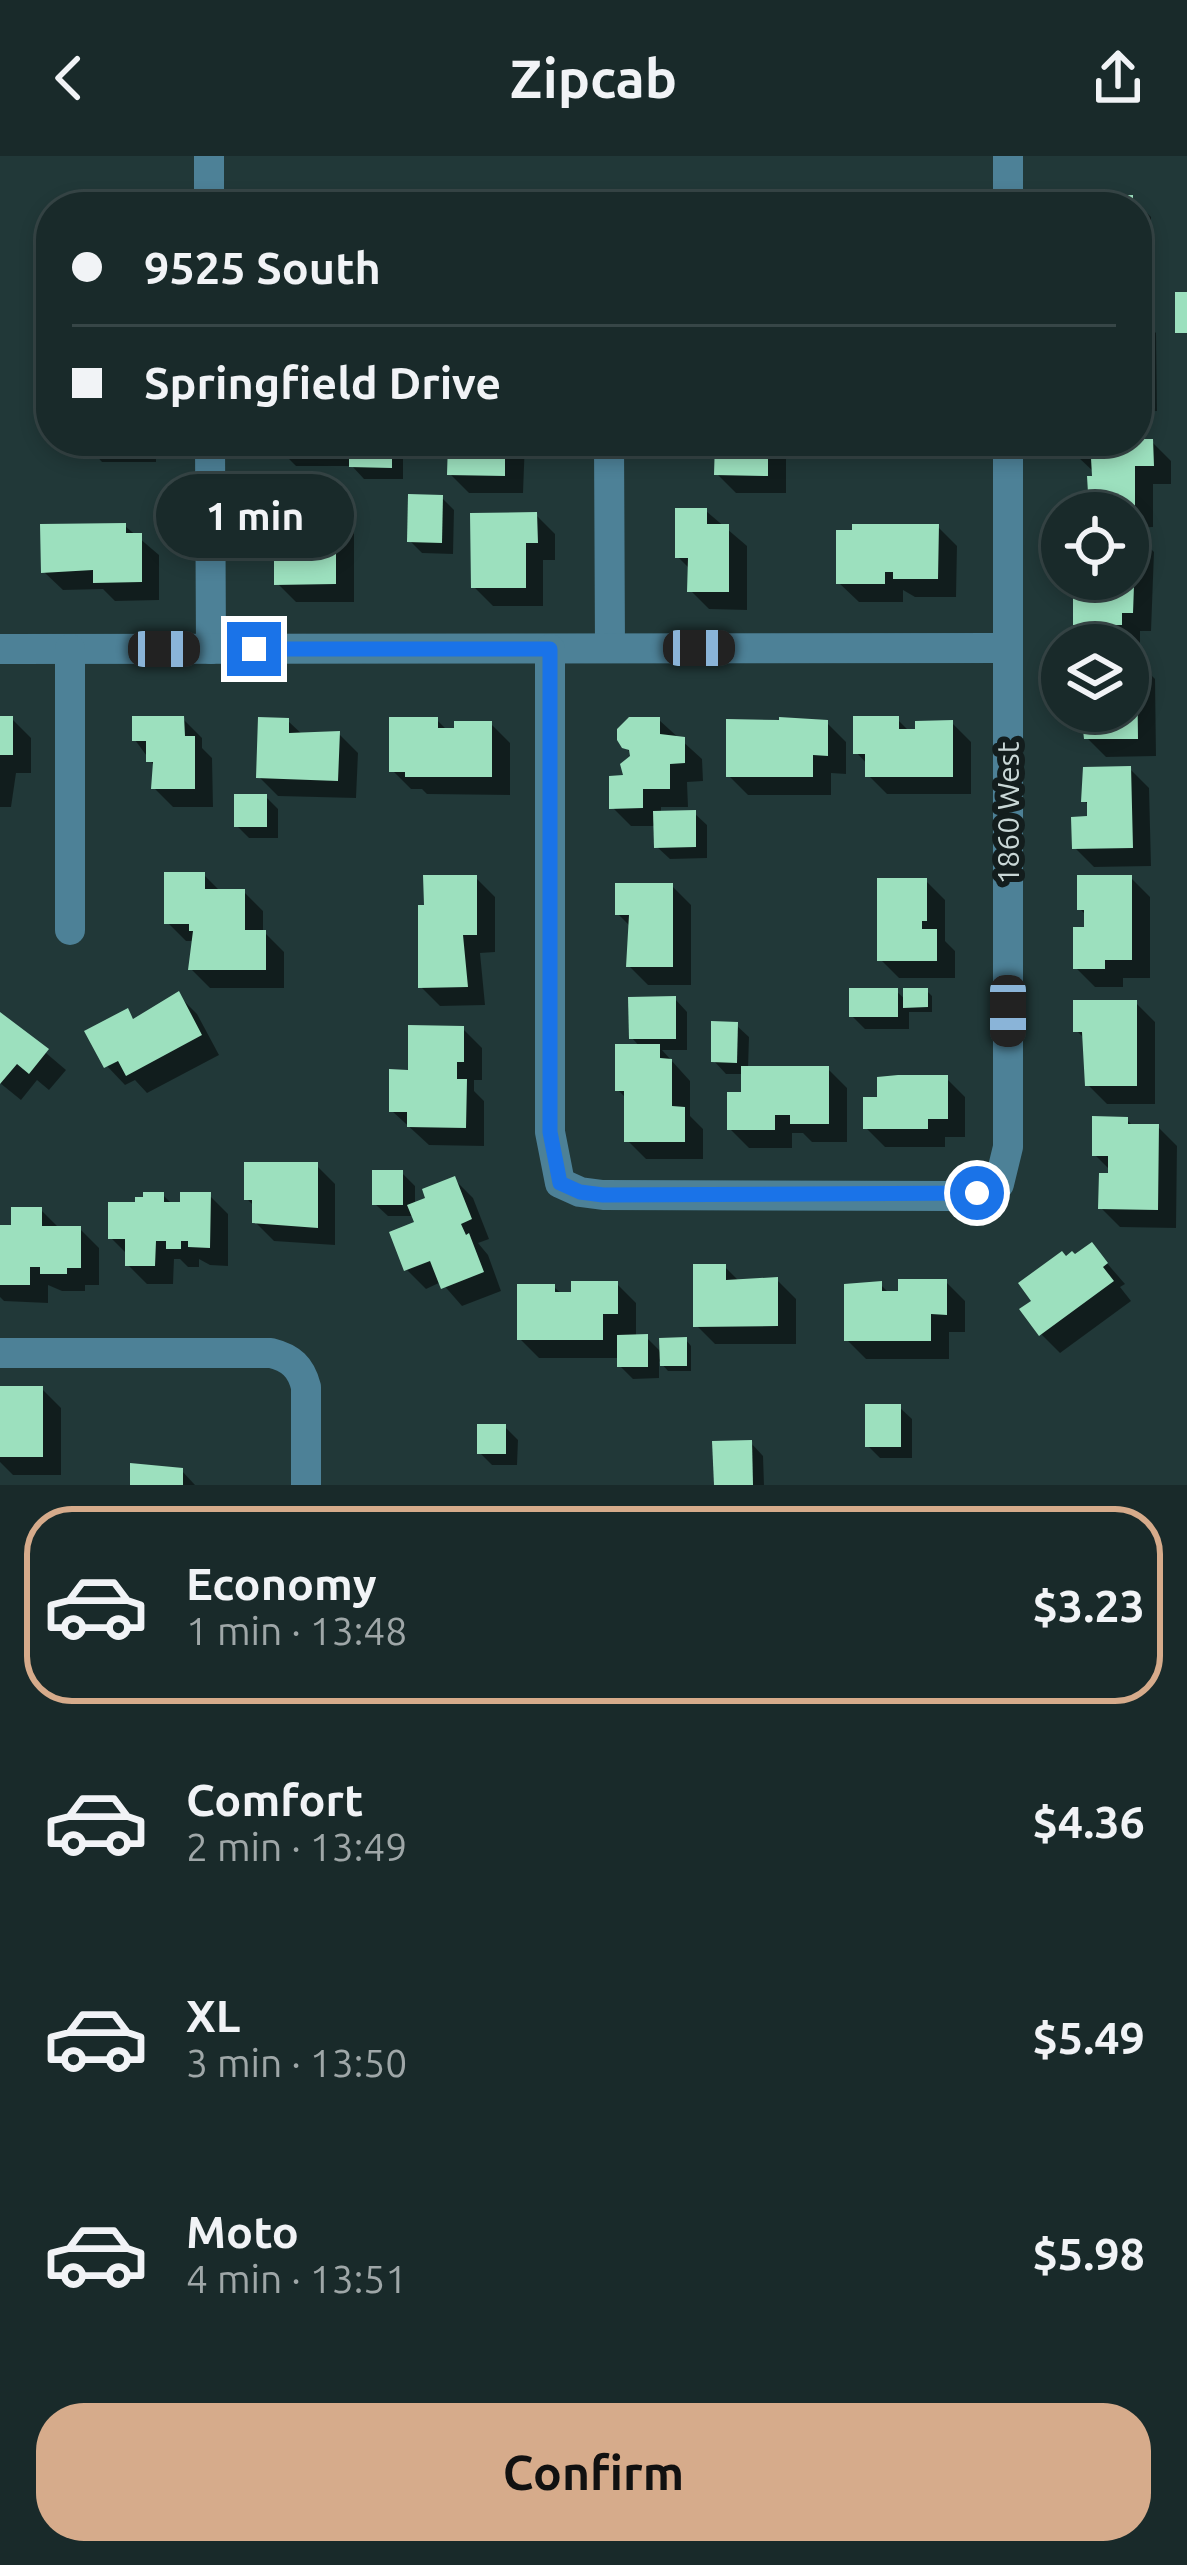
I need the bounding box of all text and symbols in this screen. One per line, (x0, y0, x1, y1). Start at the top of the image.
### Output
icon: back (36, 45, 102, 111)
icon: share (1085, 45, 1151, 111)
text: Zipcab (510, 48, 677, 108)
text: 9525 South (144, 242, 381, 293)
text: Springfield Drive (144, 357, 501, 408)
callout: 1 min (155, 475, 353, 559)
map controls (1041, 492, 1149, 732)
button: locate (1041, 492, 1149, 600)
text: 1 min (206, 494, 304, 537)
route end (227, 622, 281, 676)
button: layers (1041, 624, 1149, 732)
car (663, 630, 735, 666)
car (128, 631, 200, 667)
street label: 1860 West (991, 741, 1025, 885)
car (990, 975, 1026, 1047)
route start (950, 1166, 1004, 1220)
icon: car (42, 1551, 150, 1659)
text: Economy (186, 1558, 377, 1609)
text: $3.23 (1032, 1580, 1145, 1631)
text: 1 min · 13:48 (186, 1609, 407, 1652)
icon: car (42, 1767, 150, 1875)
text: Comfort (186, 1774, 363, 1825)
text: $4.36 (1032, 1796, 1145, 1847)
text: 2 min · 13:49 (186, 1825, 407, 1868)
icon: car (42, 1983, 150, 2091)
text: XL (186, 1990, 240, 2041)
text: $5.49 (1032, 2012, 1145, 2063)
text: 3 min · 13:50 (186, 2041, 407, 2084)
icon: car (42, 2199, 150, 2307)
text: Moto (186, 2206, 299, 2257)
text: $5.98 (1032, 2228, 1145, 2279)
text: 4 min · 13:51 (186, 2257, 407, 2300)
button: Confirm (36, 2403, 1151, 2541)

